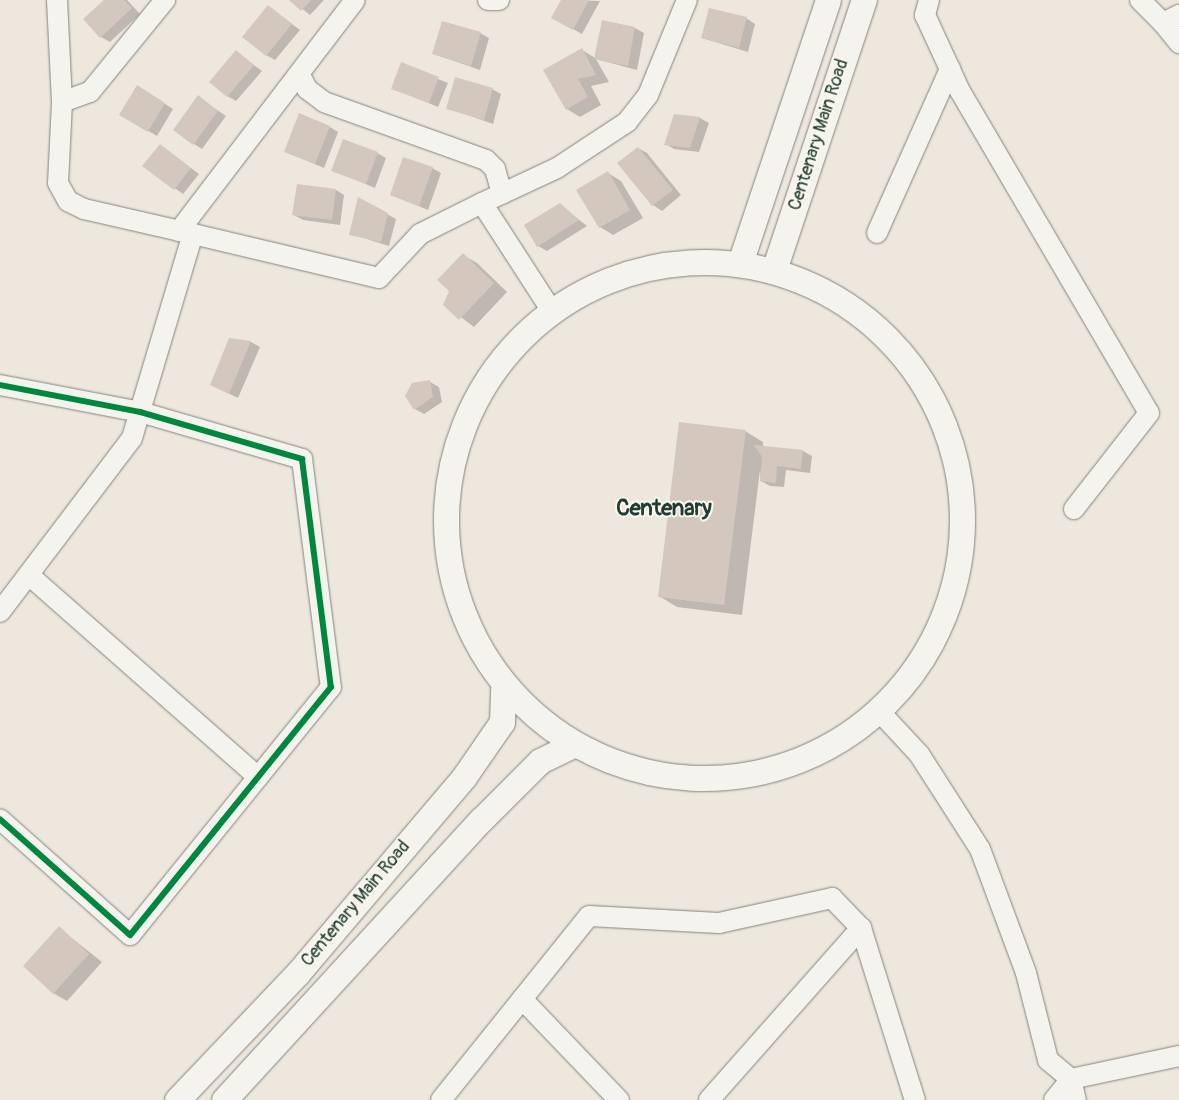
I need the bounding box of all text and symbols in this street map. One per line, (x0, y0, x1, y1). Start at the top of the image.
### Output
street label: Centenary Main Road (784, 57, 854, 213)
district label: Centenary (616, 496, 712, 522)
street label: Centenary Main Road (297, 837, 415, 971)

